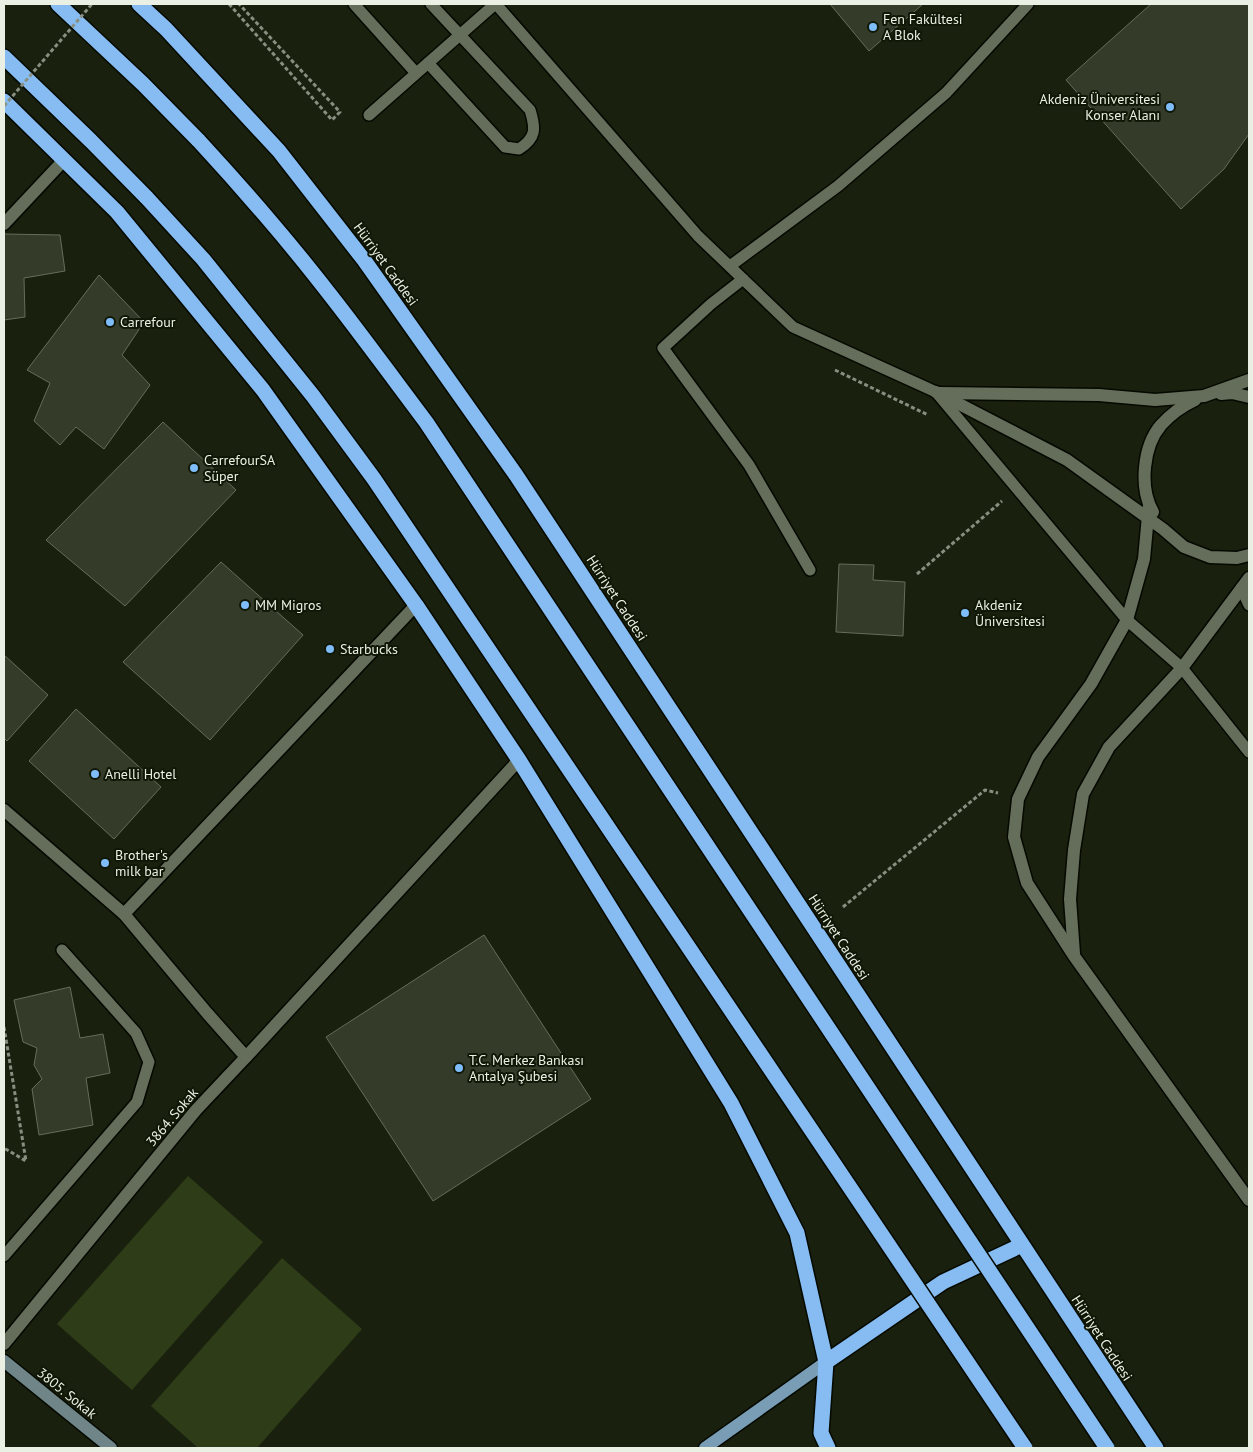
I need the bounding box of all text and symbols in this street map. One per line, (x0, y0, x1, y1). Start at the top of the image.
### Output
place label: Fen Fakültesi A Blok (883, 10, 963, 44)
marker: Fen Fakültesi A Blok (867, 21, 879, 33)
place label: Akdeniz Üniversitesi Konser Alanı (1039, 90, 1160, 124)
marker: Akdeniz Üniversitesi Konser Alanı (1164, 101, 1176, 113)
street label: Hürriyet Caddesi (350, 219, 422, 309)
place label: Carrefour (120, 313, 176, 331)
marker: Carrefour (104, 316, 116, 328)
place label: CarrefourSA Süper (204, 451, 276, 485)
marker: CarrefourSA Süper (188, 462, 200, 474)
street label: Hürriyet Caddesi (583, 552, 651, 644)
place label: MM Migros (255, 596, 321, 614)
place label: Akdeniz Üniversitesi (975, 596, 1045, 630)
marker: MM Migros (239, 599, 251, 611)
marker: Akdeniz Üniversitesi (959, 607, 971, 619)
place label: Starbucks (340, 640, 398, 658)
marker: Starbucks (324, 643, 336, 655)
place label: Anelli Hotel (105, 765, 176, 783)
marker: Anelli Hotel (89, 768, 101, 780)
place label: Brother's milk bar (115, 846, 168, 880)
marker: Brother's milk bar (99, 857, 111, 869)
street label: Hürriyet Caddesi (805, 891, 873, 983)
place label: T.C. Merkez Bankası Antalya Şubesi (469, 1051, 584, 1085)
marker: T.C. Merkez Bankası Antalya Şubesi (453, 1062, 465, 1074)
street label: 3864. Sokak (142, 1084, 202, 1150)
street label: Hürriyet Caddesi (1068, 1292, 1136, 1384)
street label: 3805. Sokak (34, 1364, 101, 1423)

